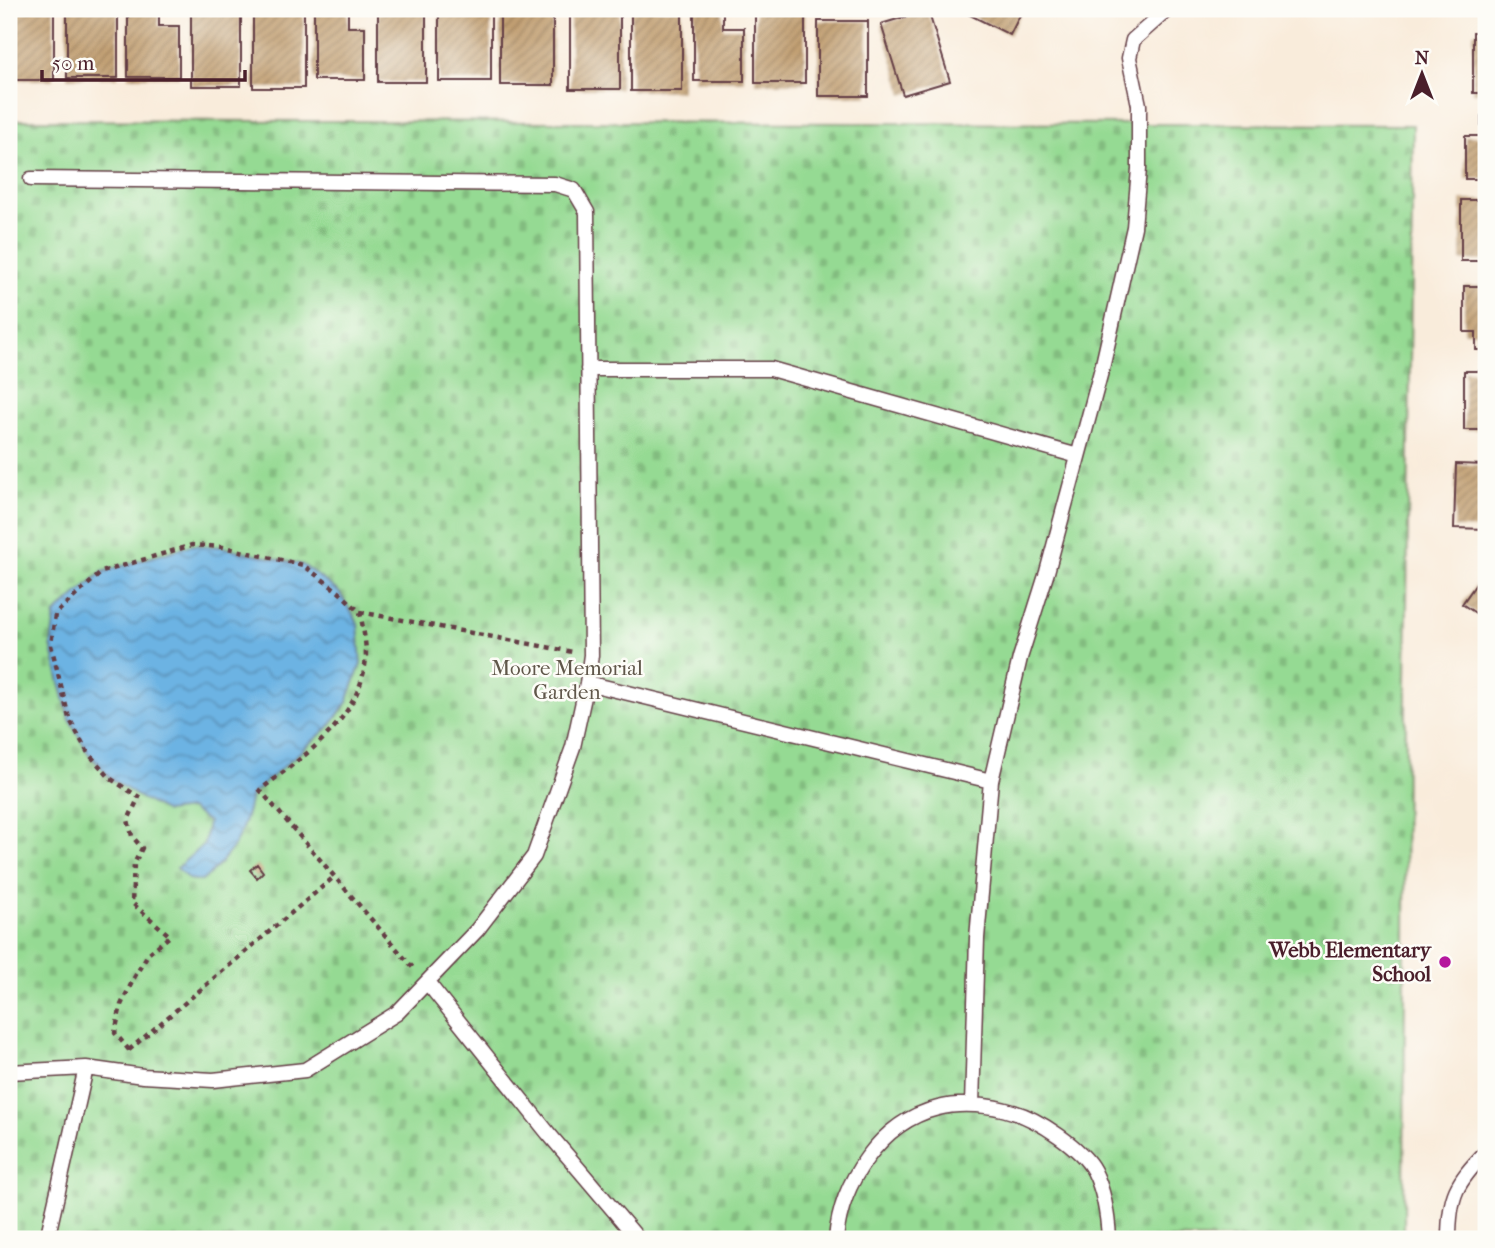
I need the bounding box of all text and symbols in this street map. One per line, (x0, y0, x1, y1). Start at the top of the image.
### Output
scale bar (42, 38, 245, 82)
north arrow (1386, 38, 1456, 108)
text: N (1415, 47, 1430, 69)
text: 50 m (52, 51, 95, 75)
park label: Moore Memorial Garden (491, 656, 643, 704)
place label: Webb Elementary School (1268, 938, 1433, 986)
marker: Webb Elementary School (1437, 954, 1453, 970)

